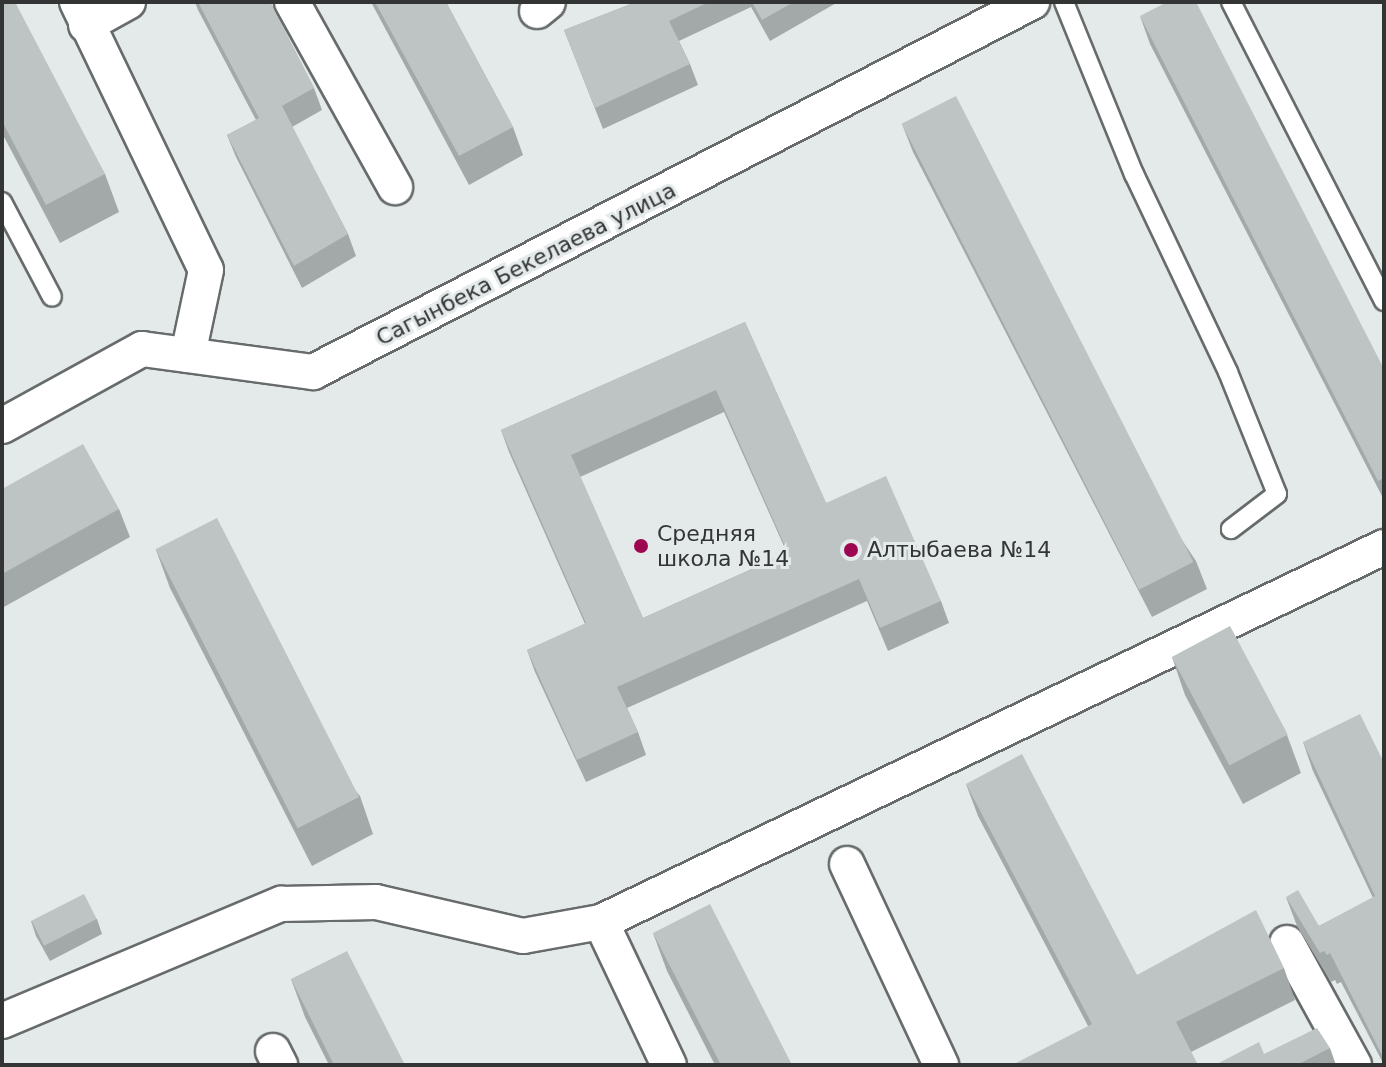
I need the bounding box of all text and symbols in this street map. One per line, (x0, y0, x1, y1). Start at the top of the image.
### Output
street label: Сагынбека Бекелаева улица (372, 177, 680, 351)
place label: Средняя школа №14 (657, 520, 789, 572)
marker: Средняя школа №14 (632, 537, 650, 555)
place label: Алтыбаева №14 (867, 537, 1051, 563)
marker: Алтыбаева №14 (842, 541, 860, 559)

